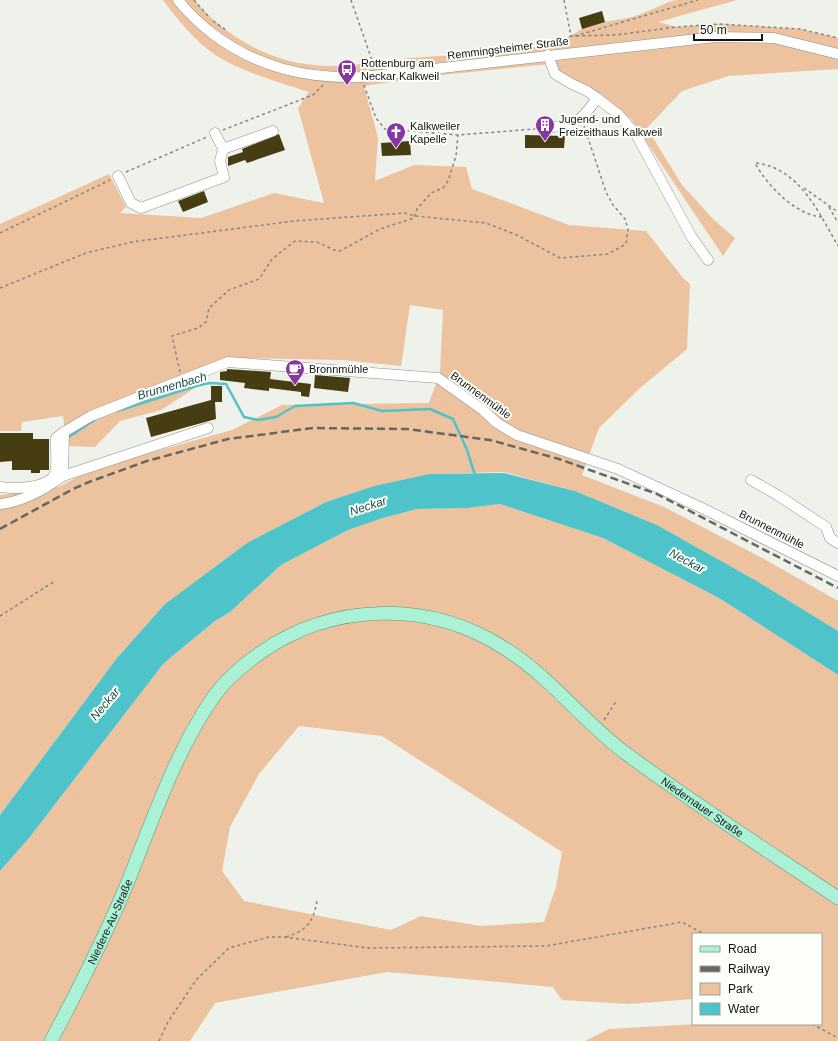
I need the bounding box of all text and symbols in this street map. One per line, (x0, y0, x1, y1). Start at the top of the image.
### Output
scale bar (694, 16, 762, 42)
text: 50 m (700, 23, 727, 37)
street label: Remmingsheimer Straße (447, 35, 569, 61)
place label: Rottenburg am Neckar Kalkweil (361, 57, 439, 82)
bus stop icon: Rottenburg am Neckar Kalkweil (336, 58, 358, 86)
place label: Jugend- und Freizeithaus Kalkweil (559, 113, 662, 138)
building icon: Jugend- und Freizeithaus Kalkweil (534, 114, 556, 142)
place label: Kalkweiler Kapelle (410, 120, 460, 145)
church icon: Kalkweiler Kapelle (385, 121, 407, 149)
cafe icon: Bronnmühle (284, 358, 306, 386)
place label: Bronnmühle (309, 363, 368, 375)
water label: Brunnenbach (136, 369, 209, 403)
street label: Brunnenmühle (449, 369, 513, 421)
water label: Neckar (348, 493, 389, 519)
street label: Brunnenmühle (737, 507, 807, 551)
water label: Neckar (667, 546, 708, 577)
water label: Neckar (87, 684, 123, 723)
street label: Niedernauer Straße (659, 775, 746, 839)
street label: Niedere-Au-Straße (85, 877, 134, 966)
legend (692, 933, 822, 1025)
text: Road (728, 942, 757, 956)
text: Railway (728, 962, 770, 976)
text: Park (728, 982, 754, 996)
text: Water (728, 1002, 760, 1016)

